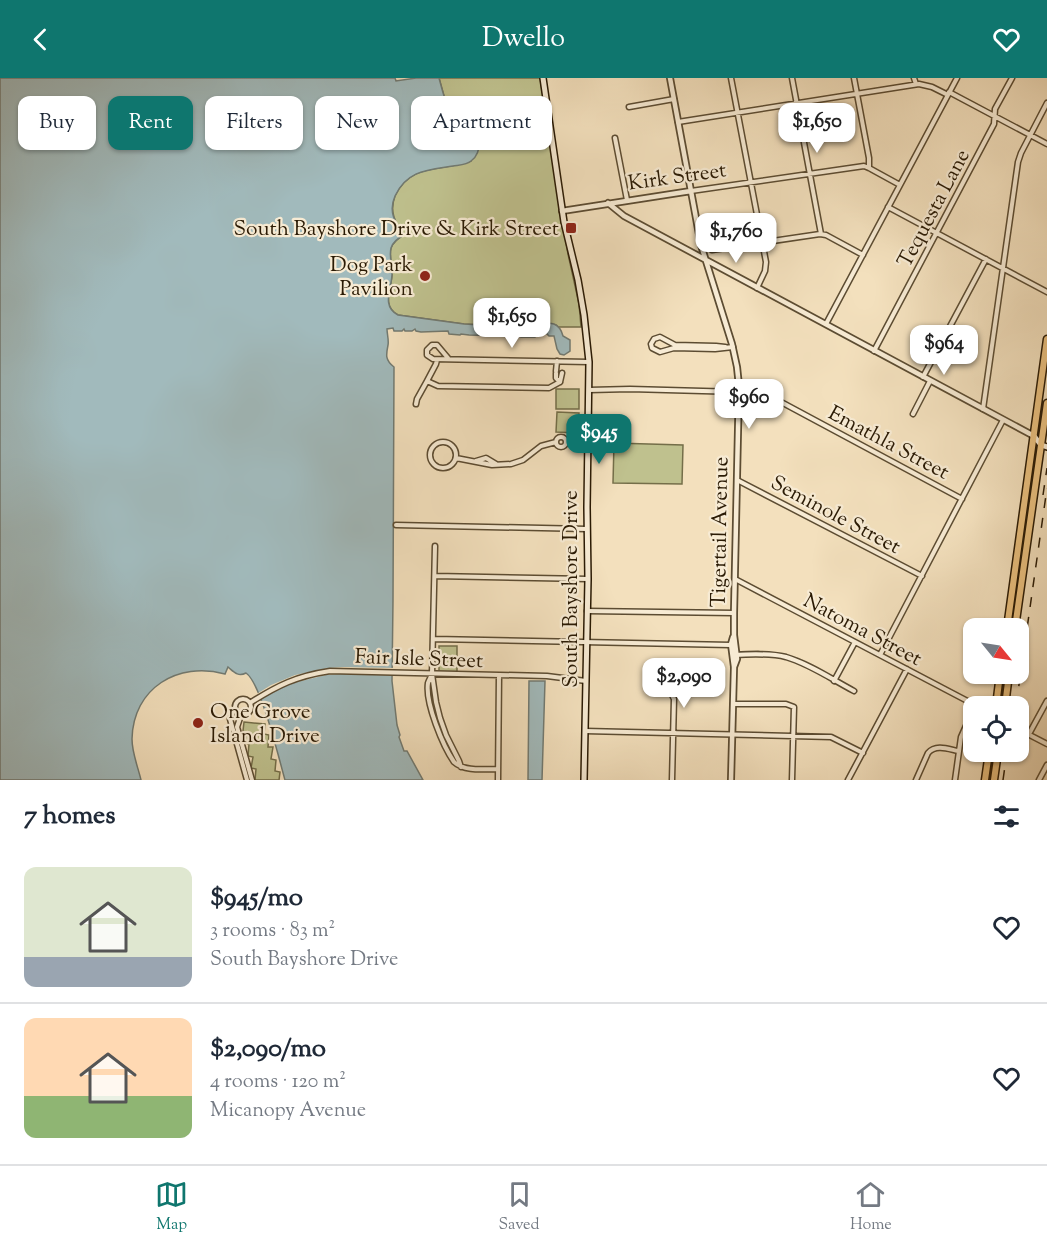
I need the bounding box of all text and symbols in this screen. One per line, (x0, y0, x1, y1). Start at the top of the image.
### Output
text: Dwello (482, 20, 565, 59)
icon: back (24, 23, 57, 56)
icon: heart (990, 23, 1023, 56)
chip: Buy (18, 96, 96, 150)
chip: Rent (108, 96, 193, 150)
chip: Filters (205, 96, 303, 150)
chip: New (315, 96, 399, 150)
chip: Apartment (411, 96, 552, 150)
pin: $1,650 (768, 103, 866, 154)
text: $1,650 (792, 108, 842, 137)
street label: Tequesta Lane (891, 144, 979, 273)
street label: Kirk Street (626, 156, 728, 200)
pin: $1,760 (687, 213, 785, 264)
place label: South Bayshore Drive & Kirk Street (234, 215, 559, 245)
text: $1,760 (710, 218, 763, 247)
marker: South Bayshore Drive & Kirk Street (564, 221, 578, 235)
place label: Dog Park Pavilion (330, 251, 414, 305)
marker: Dog Park Pavilion (418, 269, 432, 283)
pin: $1,650 (463, 298, 561, 349)
text: $1,650 (487, 303, 537, 332)
pin: $964 (908, 325, 980, 376)
text: $964 (924, 330, 964, 359)
pin: $960 (713, 379, 785, 430)
text: $960 (729, 384, 769, 413)
street label: Emathla Street (822, 399, 954, 488)
pin: $945 (563, 414, 635, 465)
text: $945 (580, 419, 618, 448)
street label: Tigertail Avenue (705, 456, 737, 608)
street label: Seminole Street (765, 469, 905, 563)
street label: South Bayshore Drive (557, 490, 587, 688)
street label: Natoma Street (797, 587, 927, 675)
north arrow (963, 618, 1029, 684)
map controls (963, 618, 1029, 762)
street label: Fair Isle Street (354, 643, 484, 677)
pin: $2,090 (635, 658, 733, 709)
text: $2,090 (656, 663, 712, 692)
button: locate (963, 696, 1029, 762)
place label: One Grove Island Drive (210, 698, 320, 752)
marker: One Grove Island Drive (191, 716, 205, 730)
text: 7 homes (24, 798, 115, 835)
icon: filters (990, 800, 1023, 833)
text: $945/mo (210, 880, 303, 917)
icon: home (72, 891, 144, 963)
icon: heart (990, 911, 1023, 944)
text: 3 rooms · 83 m² (210, 917, 335, 946)
text: South Bayshore Drive (210, 946, 398, 975)
text: $2,090/mo (210, 1031, 326, 1068)
icon: home (72, 1042, 144, 1114)
icon: heart (990, 1062, 1023, 1095)
text: 4 rooms · 120 m² (210, 1068, 346, 1097)
text: Micanopy Avenue (210, 1097, 366, 1126)
tab: Map (155, 1178, 188, 1237)
tab: Saved (498, 1178, 540, 1237)
tab: Home (850, 1178, 892, 1237)

